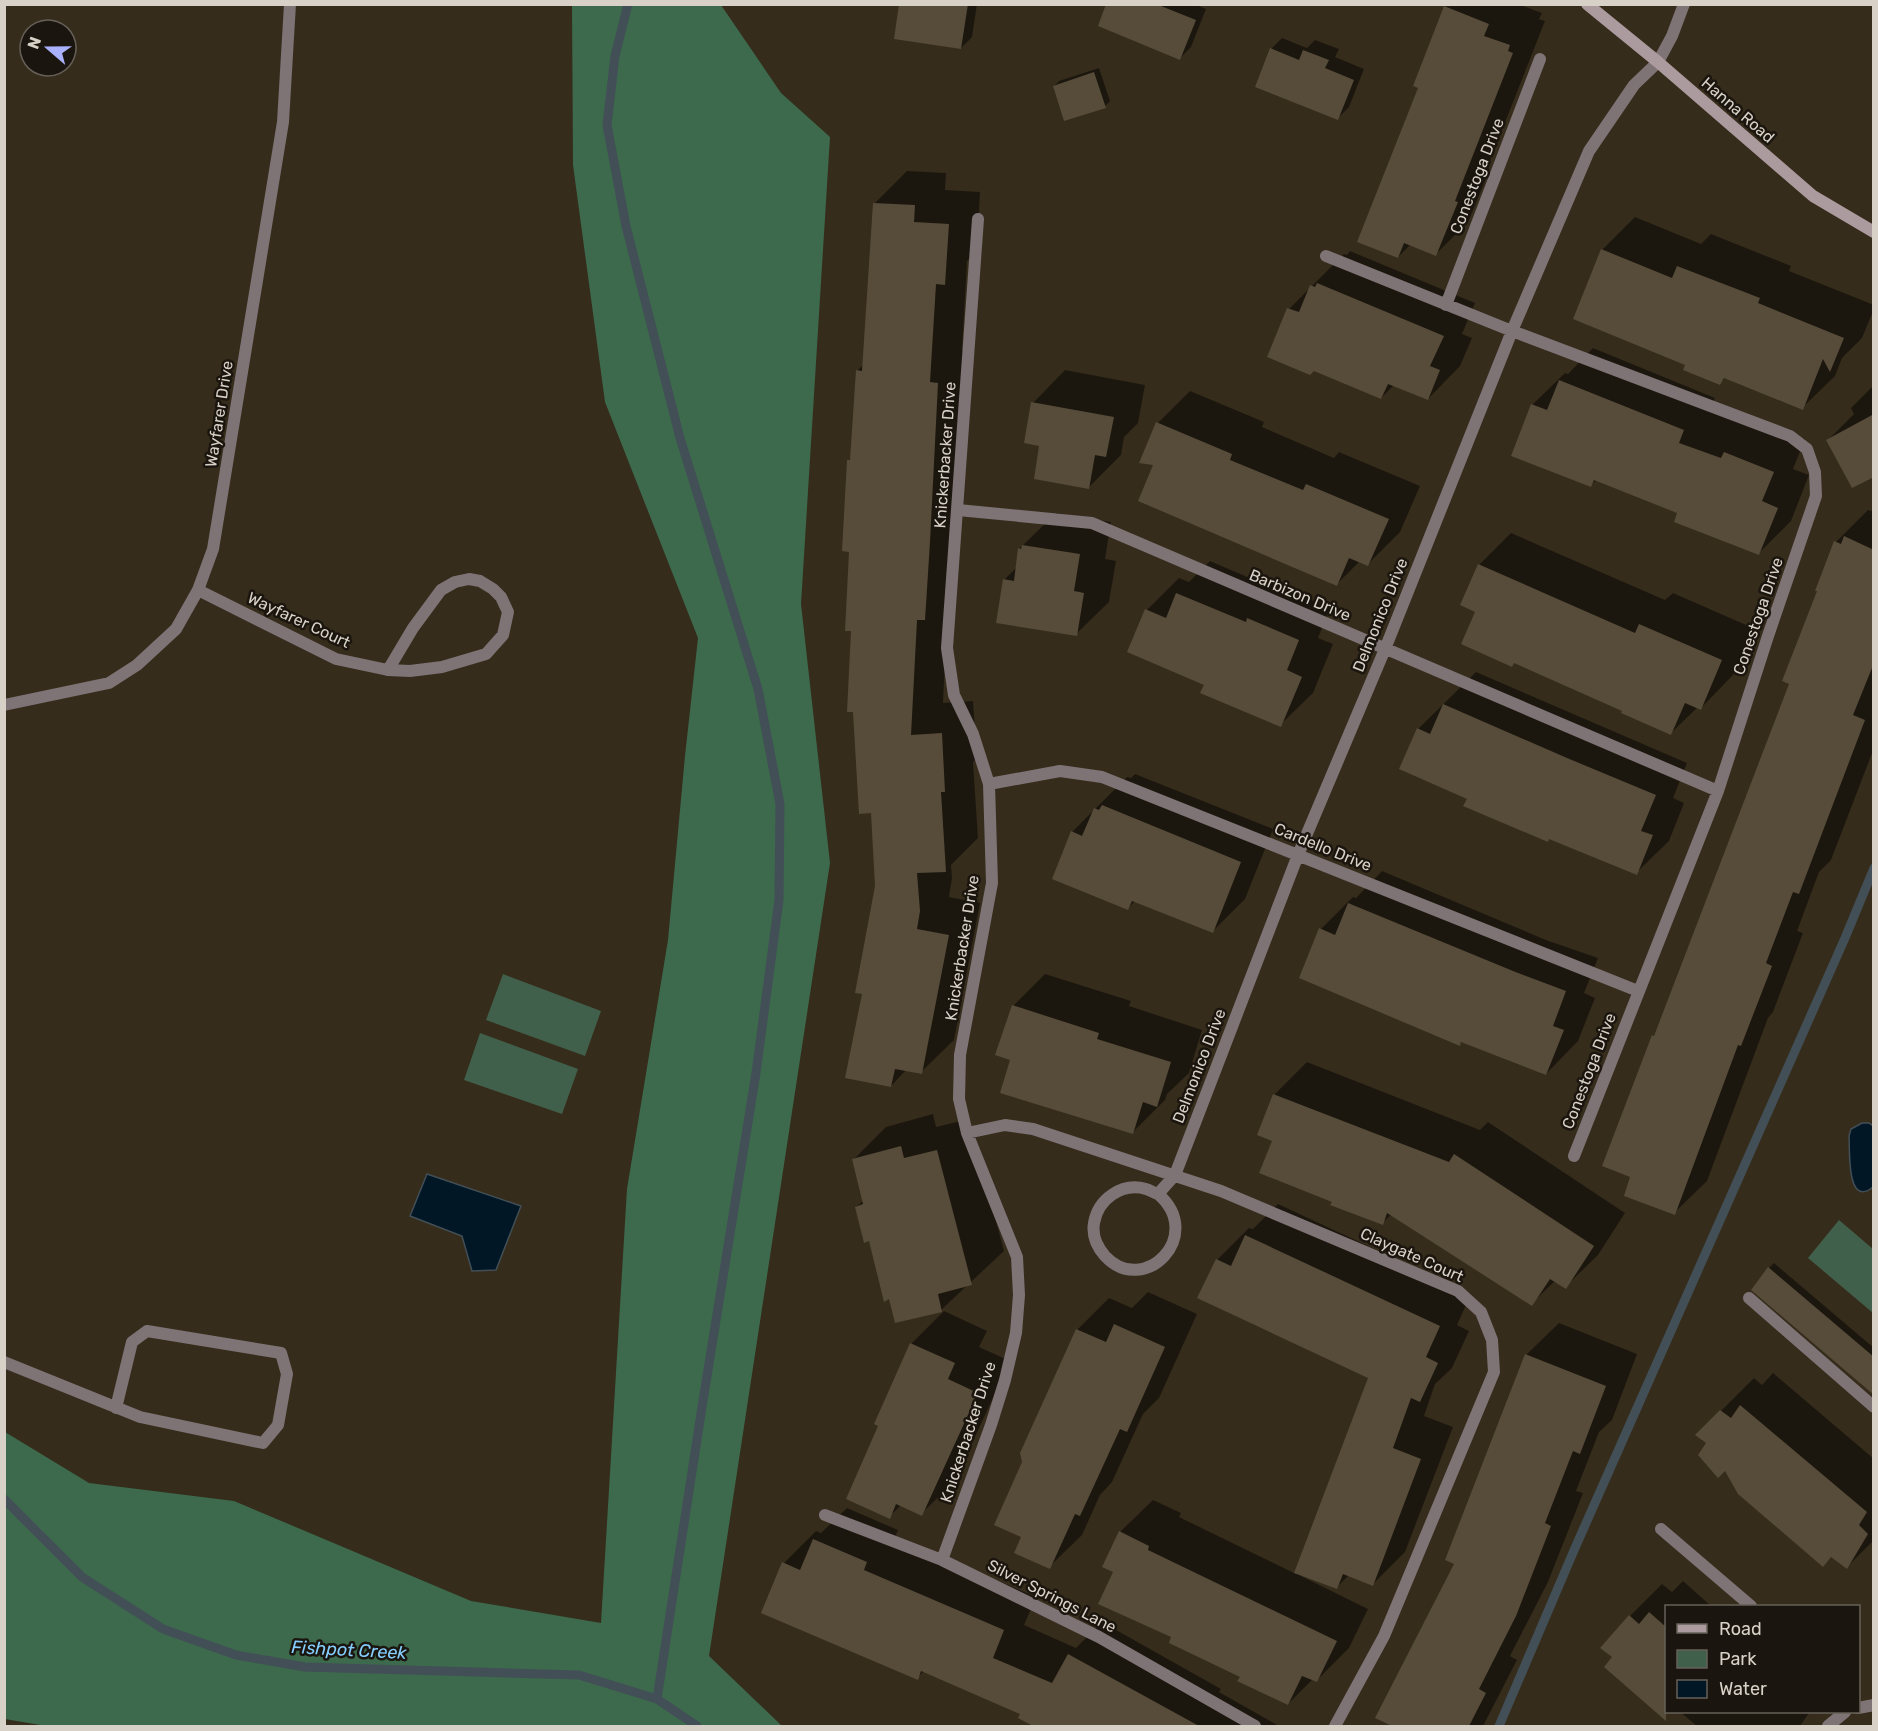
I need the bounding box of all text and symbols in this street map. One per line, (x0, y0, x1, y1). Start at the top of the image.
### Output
north arrow (18, 18, 78, 78)
text: N (23, 34, 45, 52)
street label: Hanna Road (1698, 73, 1778, 147)
street label: Conestoga Drive (1446, 115, 1508, 237)
street label: Wayfarer Drive (201, 359, 237, 469)
street label: Knickerbacker Drive (930, 381, 960, 529)
street label: Delmonico Drive (1348, 555, 1412, 675)
street label: Conestoga Drive (1729, 555, 1787, 677)
street label: Barbizon Drive (1246, 565, 1354, 625)
street label: Wayfarer Court (245, 588, 353, 652)
street label: Cardello Drive (1272, 819, 1374, 875)
street label: Knickerbacker Drive (941, 874, 983, 1022)
street label: Delmonico Drive (1168, 1006, 1230, 1126)
street label: Conestoga Drive (1558, 1010, 1620, 1132)
street label: Claygate Court (1357, 1224, 1467, 1286)
street label: Knickerbacker Drive (936, 1359, 1000, 1505)
street label: Silver Springs Lane (984, 1555, 1120, 1637)
legend (1665, 1605, 1860, 1713)
text: Road (1719, 1618, 1762, 1640)
water label: Fishpot Creek (291, 1636, 408, 1664)
text: Park (1719, 1648, 1757, 1670)
text: Water (1719, 1678, 1767, 1700)

